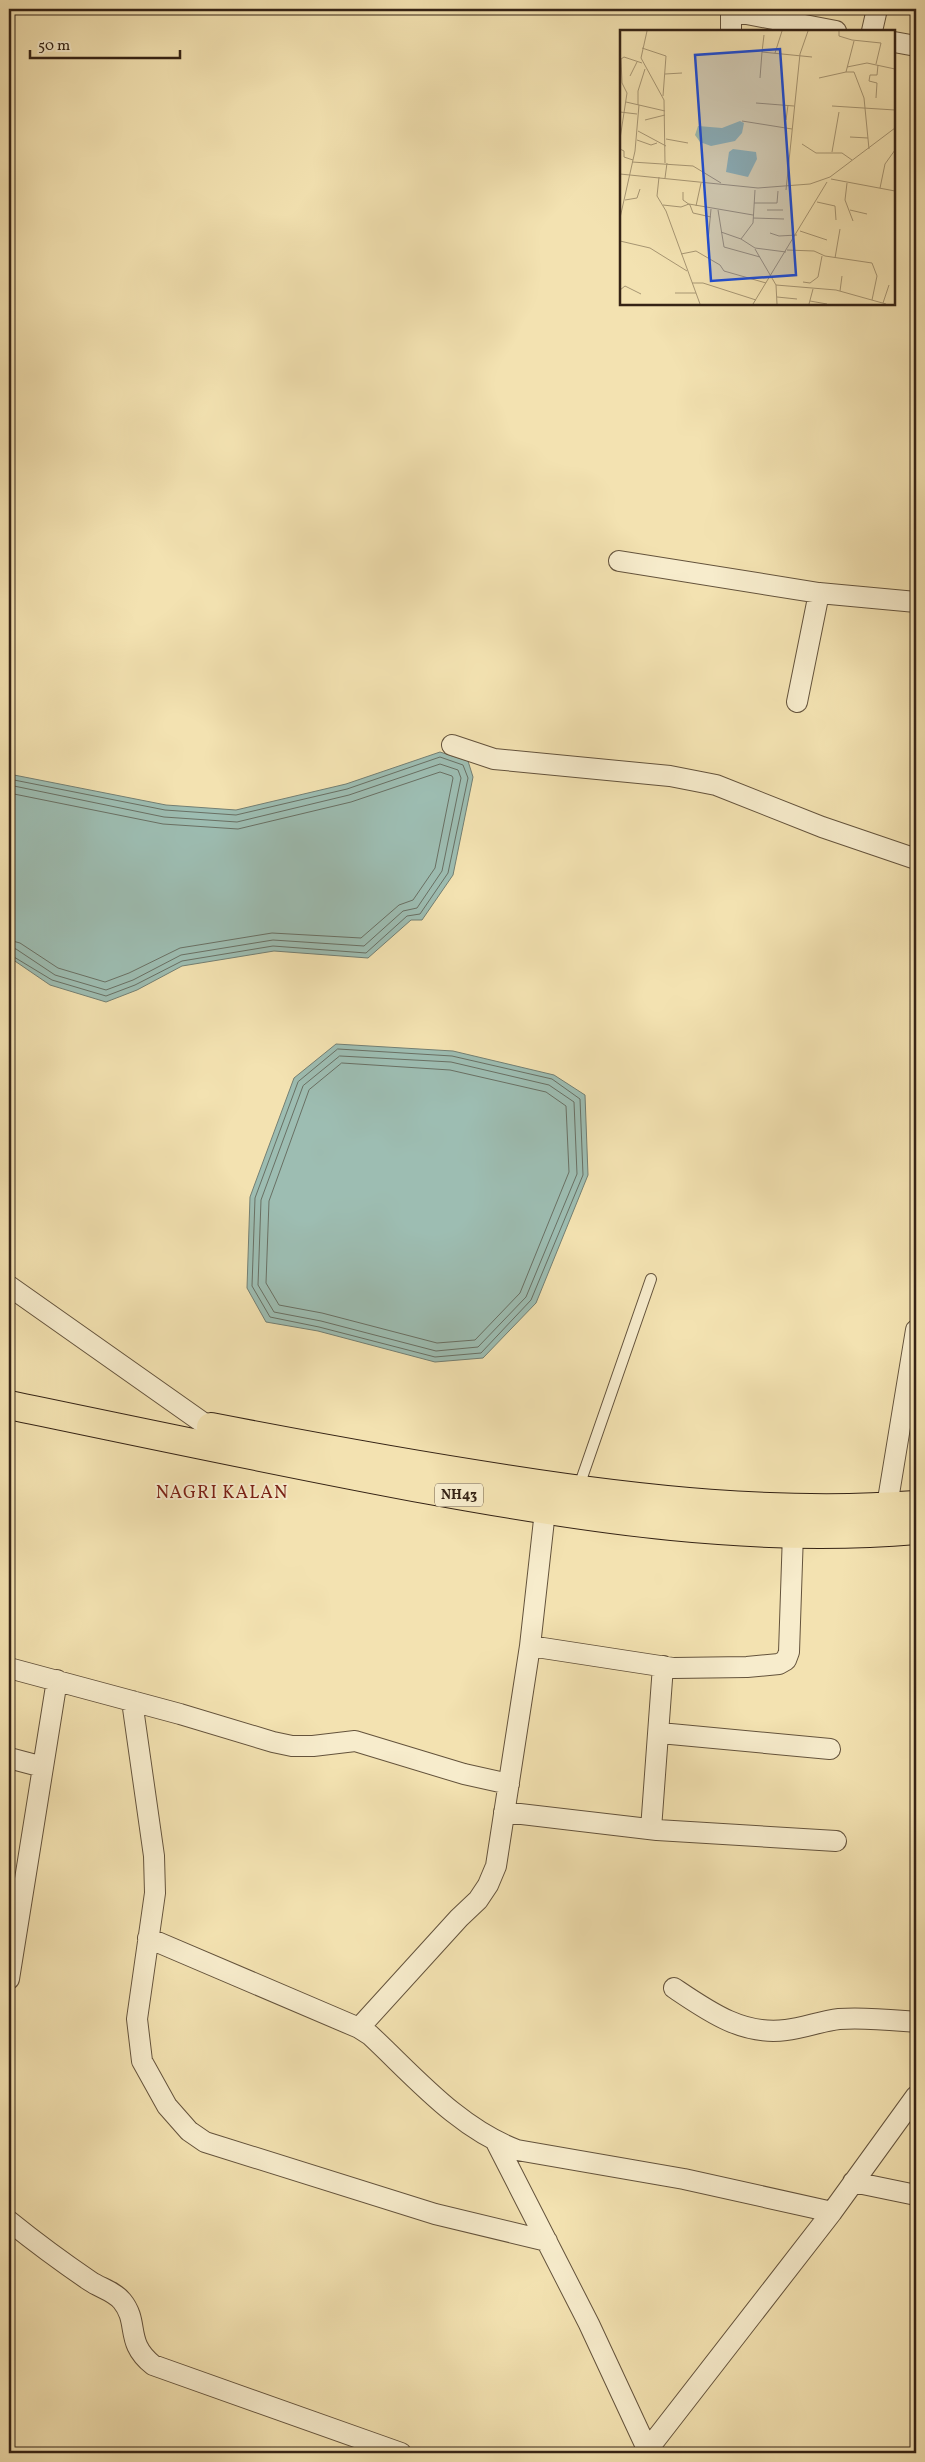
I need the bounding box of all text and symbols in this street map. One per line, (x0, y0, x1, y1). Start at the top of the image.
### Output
scale bar (30, 28, 180, 60)
inset map (620, 30, 895, 305)
text: 50 m (38, 36, 70, 57)
district label: NAGRI KALAN (156, 1481, 288, 1506)
road number: NH43 (435, 1484, 483, 1506)

